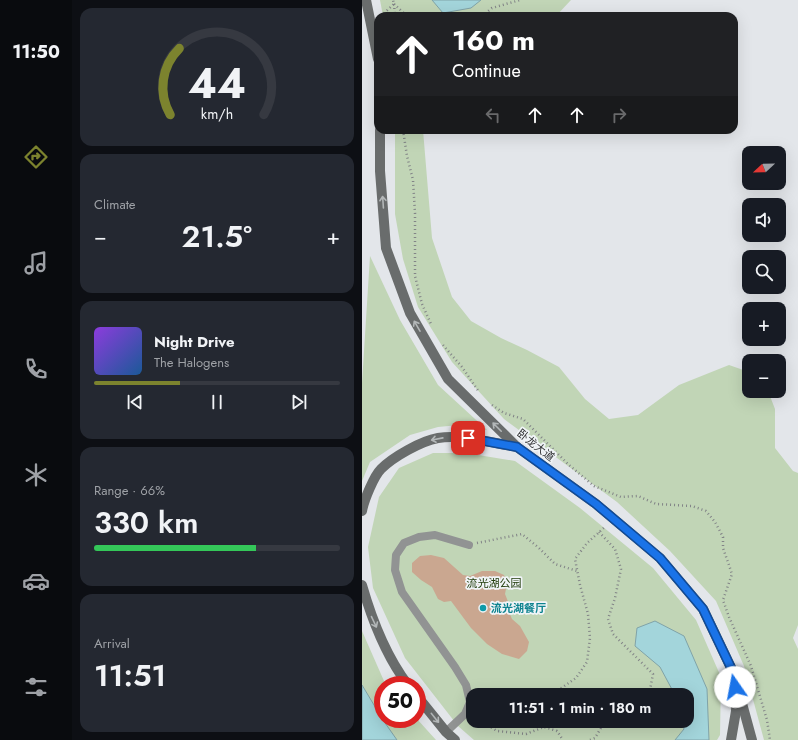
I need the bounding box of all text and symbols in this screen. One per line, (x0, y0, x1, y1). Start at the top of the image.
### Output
text: 160 m (452, 20, 535, 61)
icon: ahead (386, 28, 438, 80)
text: 11:50 (12, 39, 60, 65)
text: 44 (188, 53, 246, 114)
text: Continue (452, 58, 521, 84)
text: km/h (201, 104, 233, 124)
icon: left (482, 104, 504, 126)
icon: ahead (524, 104, 546, 126)
icon: ahead (566, 104, 588, 126)
icon: right (608, 104, 630, 126)
icon: directions (22, 143, 50, 171)
north arrow (742, 146, 786, 190)
map controls (742, 146, 786, 398)
text: Climate (94, 195, 135, 214)
one-way arrow (379, 196, 386, 209)
button: sound (742, 198, 786, 242)
text: 21.5° (182, 215, 252, 258)
text: − (94, 220, 107, 252)
text: + (326, 220, 340, 252)
icon: music (22, 249, 50, 277)
button: search (742, 250, 786, 294)
button: + (742, 302, 786, 346)
one-way arrow (412, 320, 420, 332)
text: Night Drive (154, 331, 235, 353)
text: The Halogens (154, 353, 229, 372)
button: − (742, 354, 786, 398)
icon: phone (22, 355, 50, 383)
icon: previous (124, 391, 146, 413)
icon: pause (206, 391, 228, 413)
icon: next (288, 391, 310, 413)
pin (451, 421, 485, 455)
one-way arrow (492, 422, 501, 432)
street label: 卧龙大道 (514, 425, 558, 465)
icon: arrive (457, 427, 479, 449)
one-way arrow (431, 436, 444, 444)
icon: climate (22, 461, 50, 489)
text: Range · 66% (94, 481, 165, 500)
text: 330 km (94, 501, 198, 544)
icon: car (22, 567, 50, 595)
park label: 流光湖公园 (467, 575, 522, 591)
place label: 流光湖餐厅 (491, 600, 546, 616)
marker: 流光湖餐厅 (478, 603, 488, 613)
one-way arrow (371, 616, 378, 628)
text: Arrival (94, 634, 130, 653)
text: 11:51 (94, 654, 166, 697)
position arrow (714, 666, 756, 708)
icon: filters (22, 673, 50, 701)
speed limit sign: 50 (374, 676, 426, 728)
text: 11:51 · 1 min · 180 m (509, 697, 651, 719)
one-way arrow (431, 713, 439, 724)

